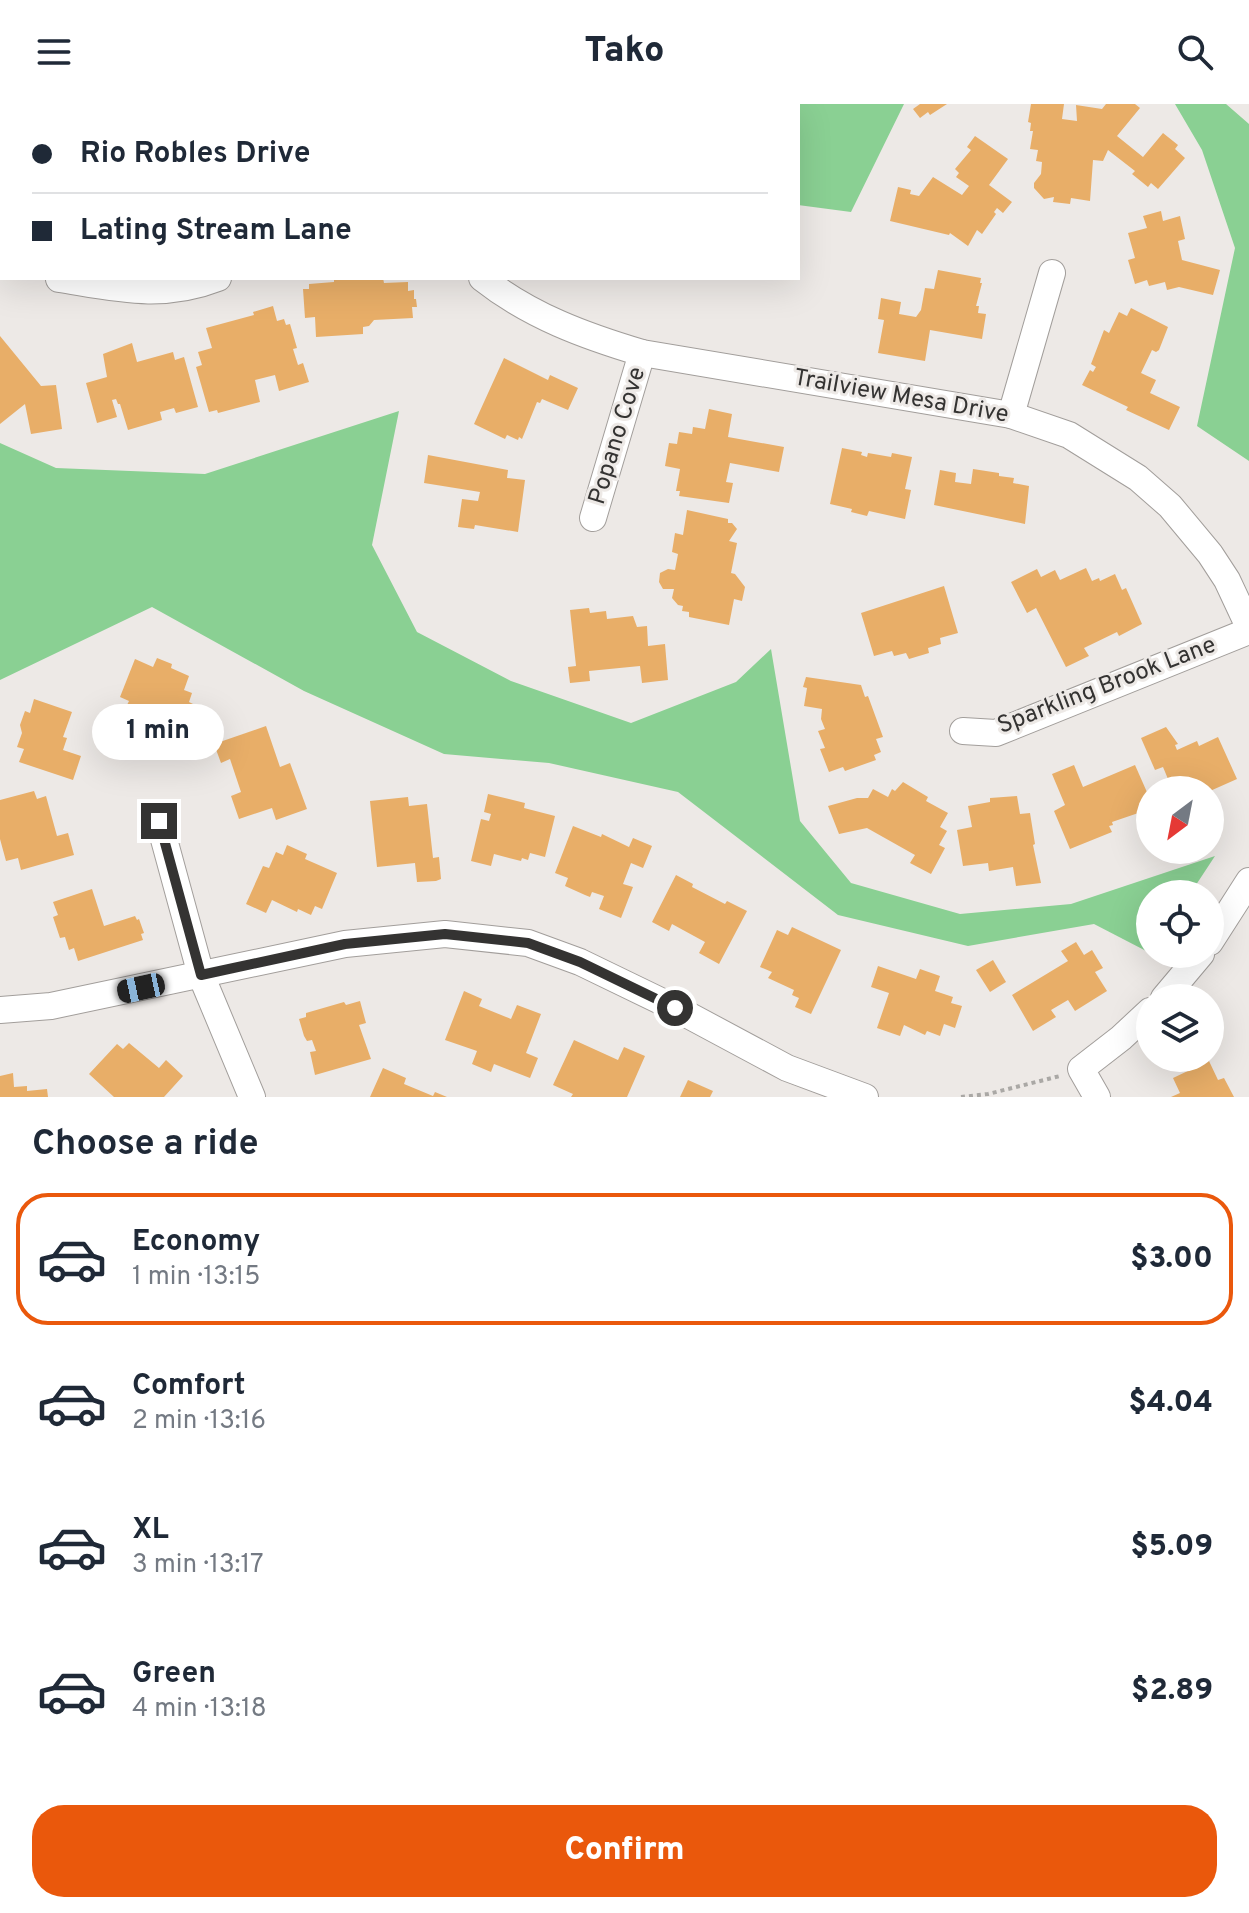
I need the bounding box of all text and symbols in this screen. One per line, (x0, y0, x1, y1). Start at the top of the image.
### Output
text: Tako (584, 29, 665, 75)
icon: menu (32, 30, 76, 74)
icon: search (1173, 30, 1217, 74)
text: Rio Robles Drive (80, 136, 310, 173)
text: Lating Stream Lane (80, 213, 352, 250)
street label: Trailview Mesa Drive (791, 363, 1011, 431)
street label: Popano Cove (583, 364, 653, 508)
street label: Sparkling Brook Lane (993, 630, 1221, 742)
callout: 1 min (93, 705, 225, 761)
text: 1 min (126, 715, 190, 748)
north arrow (1136, 776, 1224, 864)
map controls (1136, 776, 1224, 1072)
route end (141, 803, 177, 839)
button: locate (1136, 880, 1224, 968)
car (115, 971, 167, 1005)
button: layers (1136, 984, 1224, 1072)
route start (657, 990, 693, 1026)
text: Choose a ride (32, 1122, 258, 1168)
icon: car (36, 1223, 108, 1295)
text: Economy (132, 1224, 260, 1261)
text: $3.00 (1130, 1241, 1213, 1278)
text: 1 min · 13:15 (132, 1261, 260, 1294)
icon: car (36, 1367, 108, 1439)
text: Comfort (132, 1368, 245, 1405)
text: $4.04 (1128, 1385, 1213, 1422)
text: 2 min · 13:16 (132, 1405, 266, 1438)
icon: car (36, 1511, 108, 1583)
text: XL (132, 1512, 169, 1549)
text: $5.09 (1131, 1529, 1213, 1566)
text: 3 min · 13:17 (132, 1549, 264, 1582)
icon: car (36, 1655, 108, 1727)
text: Green (132, 1656, 216, 1693)
text: $2.89 (1131, 1673, 1213, 1710)
text: 4 min · 13:18 (132, 1693, 267, 1726)
button: Confirm (32, 1805, 1217, 1897)

